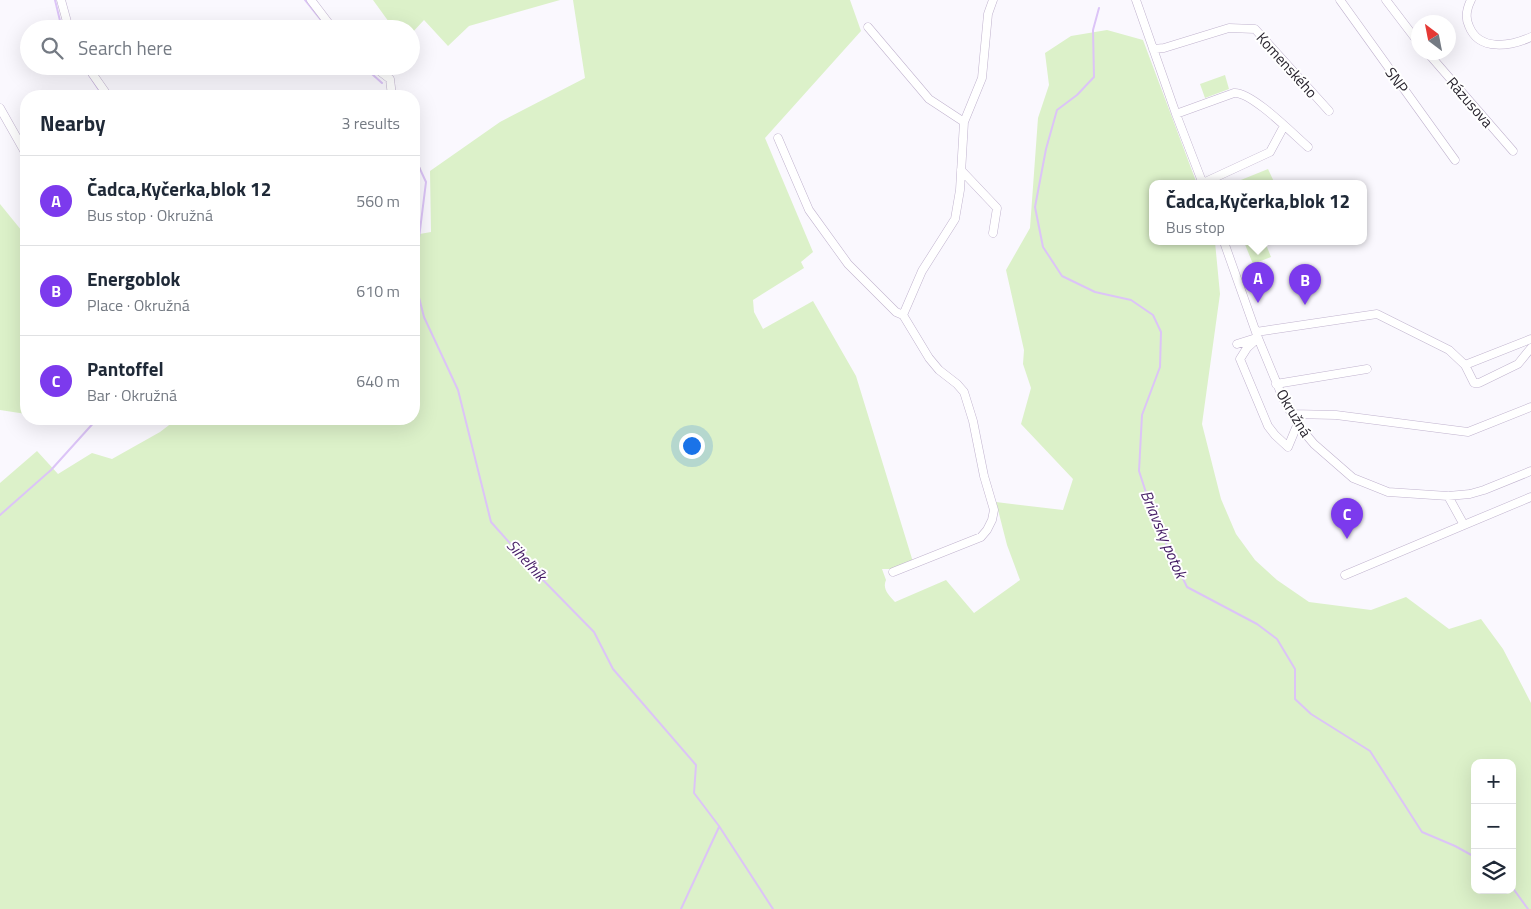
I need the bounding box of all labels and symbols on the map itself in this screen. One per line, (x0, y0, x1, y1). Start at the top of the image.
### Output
north arrow (1411, 15, 1456, 60)
street label: Komenského (1251, 27, 1323, 103)
street label: SNP (1380, 62, 1414, 98)
street label: Rázusova (1441, 71, 1499, 133)
pin: A (1242, 262, 1274, 303)
pin: B (1289, 264, 1321, 305)
street label: Okružná (1271, 385, 1318, 442)
your location (679, 433, 705, 459)
water label: Briavsky potok (1135, 486, 1194, 583)
pin: C (1331, 498, 1363, 539)
water label: Siheľník (501, 534, 554, 588)

